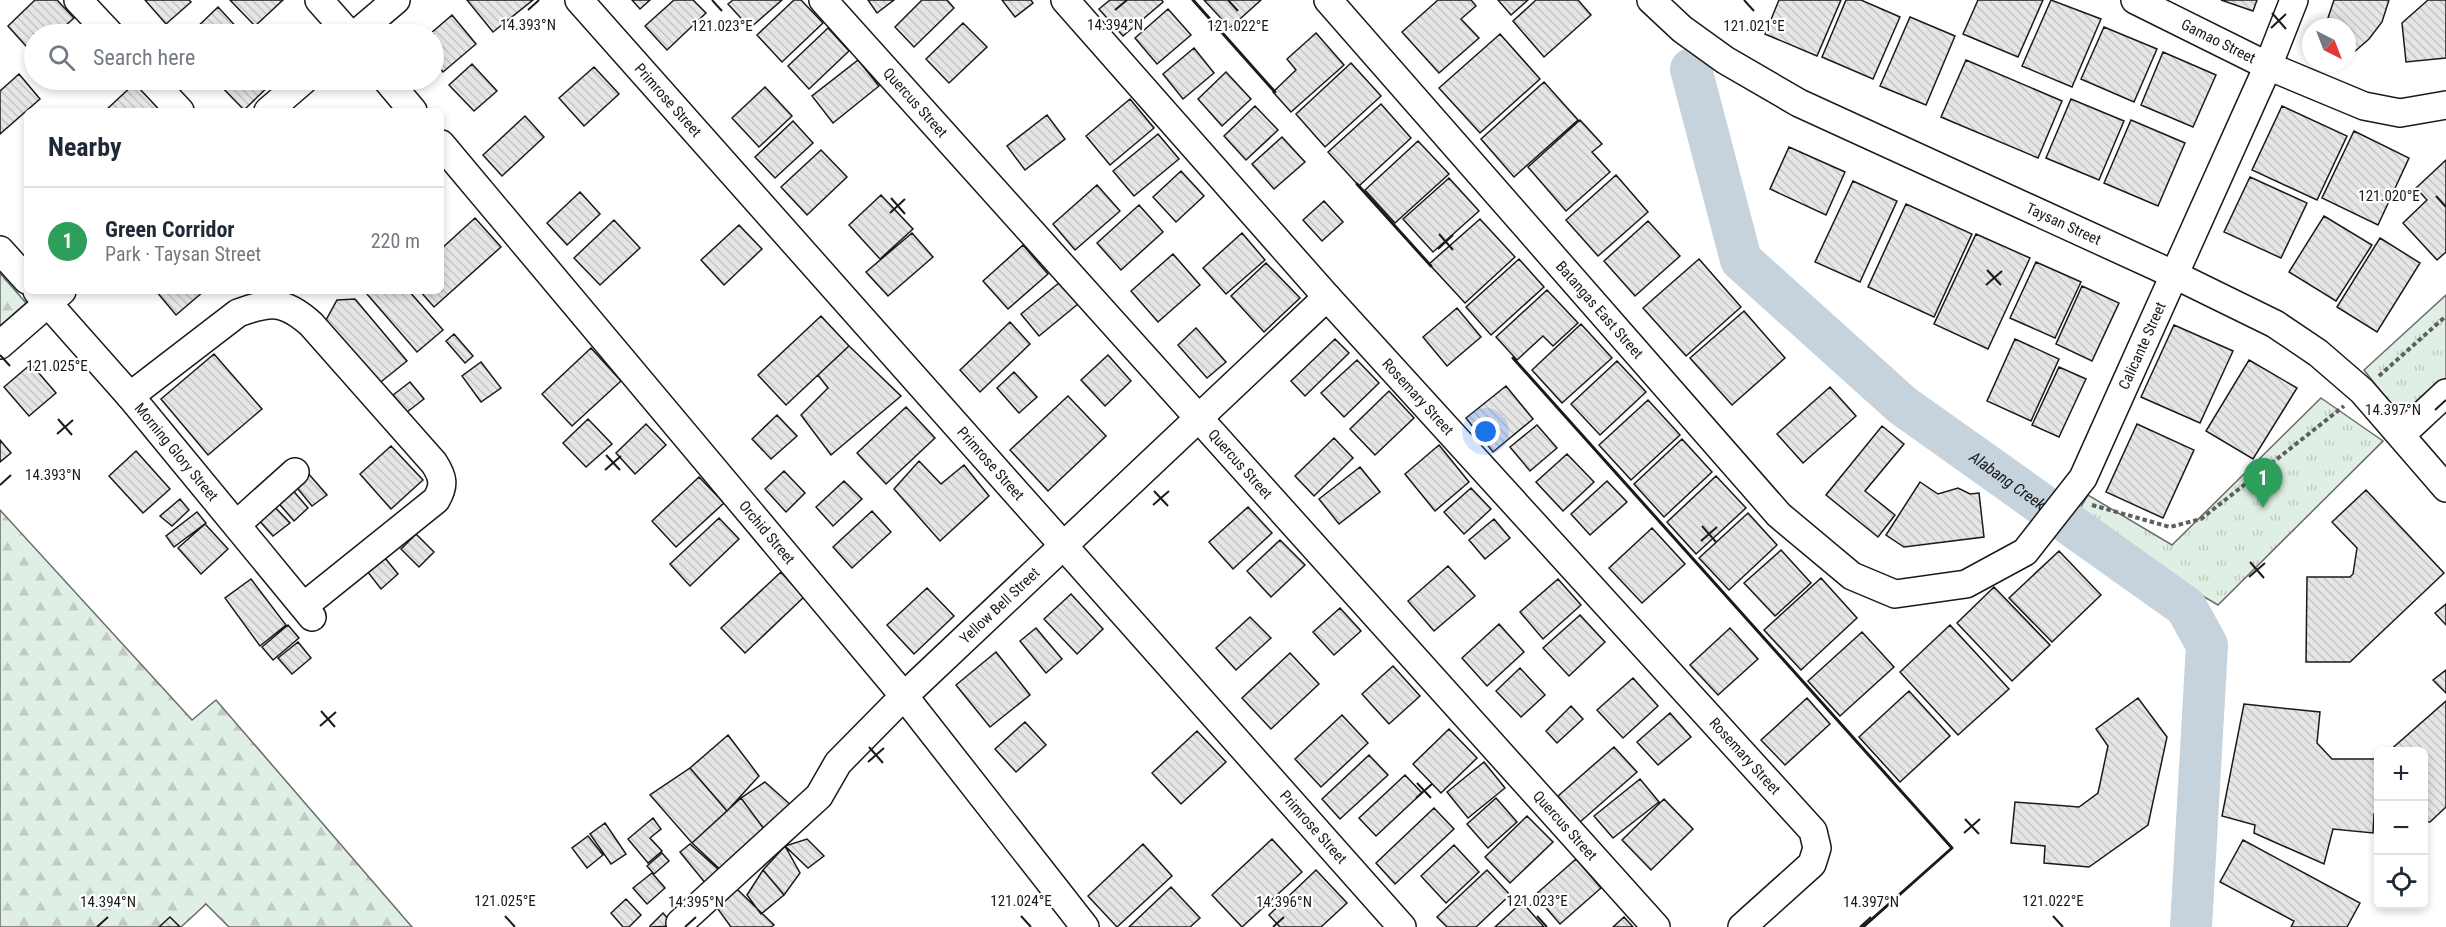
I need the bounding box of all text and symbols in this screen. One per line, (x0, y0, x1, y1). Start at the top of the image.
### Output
street label: Gamao Street (2178, 15, 2258, 67)
text: 14.393°N (500, 16, 556, 34)
text: 14.394°N (1087, 16, 1143, 34)
text: 121.023°E (691, 17, 753, 35)
text: 121.022°E (1207, 17, 1269, 35)
text: 121.021°E (1723, 17, 1785, 35)
north arrow (2302, 18, 2356, 72)
search box (24, 24, 444, 90)
icon: search (45, 41, 78, 74)
text: Search here (93, 45, 195, 70)
street label: Primrose Street (631, 60, 705, 141)
street label: Quercus Street (879, 64, 951, 141)
text: Nearby (48, 132, 122, 162)
text: 121.020°E (2358, 187, 2420, 205)
street label: Taysan Street (2023, 199, 2104, 249)
text: Green Corridor (105, 217, 235, 242)
text: 1 (62, 229, 73, 253)
text: 220 m (371, 229, 420, 253)
text: Park · Taysan Street (105, 242, 261, 266)
street label: Batangas East Street (1552, 257, 1647, 362)
street label: Calicante Street (2115, 299, 2170, 392)
street label: Rosemary Street (1378, 355, 1457, 439)
text: 121.025°E (26, 357, 88, 375)
street label: Morning Glory Street (131, 399, 222, 505)
text: 14.397°N (2365, 401, 2421, 419)
your location (1471, 417, 1500, 446)
street label: Primrose Street (953, 423, 1028, 504)
street label: Quercus Street (1204, 426, 1276, 503)
water label: Alabang Creek (1965, 446, 2050, 514)
pin: 1 (2244, 458, 2282, 508)
text: 14.393°N (25, 466, 81, 484)
street label: Orchid Street (735, 497, 799, 568)
street label: Yellow Bell Street (956, 564, 1043, 648)
street label: Rosemary Street (1706, 714, 1784, 798)
map controls (2374, 747, 2428, 909)
button: + (2374, 747, 2428, 801)
street label: Primrose Street (1276, 787, 1351, 868)
street label: Quercus Street (1529, 787, 1601, 864)
button: − (2374, 801, 2428, 855)
button: locate (2374, 855, 2428, 909)
text: 121.025°E (474, 892, 536, 910)
text: 121.024°E (990, 892, 1052, 910)
text: 121.023°E (1506, 892, 1568, 910)
text: 121.022°E (2022, 892, 2084, 910)
text: 14.394°N (80, 893, 136, 911)
text: 14.395°N (668, 893, 724, 911)
text: 14.396°N (1256, 893, 1312, 911)
text: 14.397°N (1843, 893, 1899, 911)

